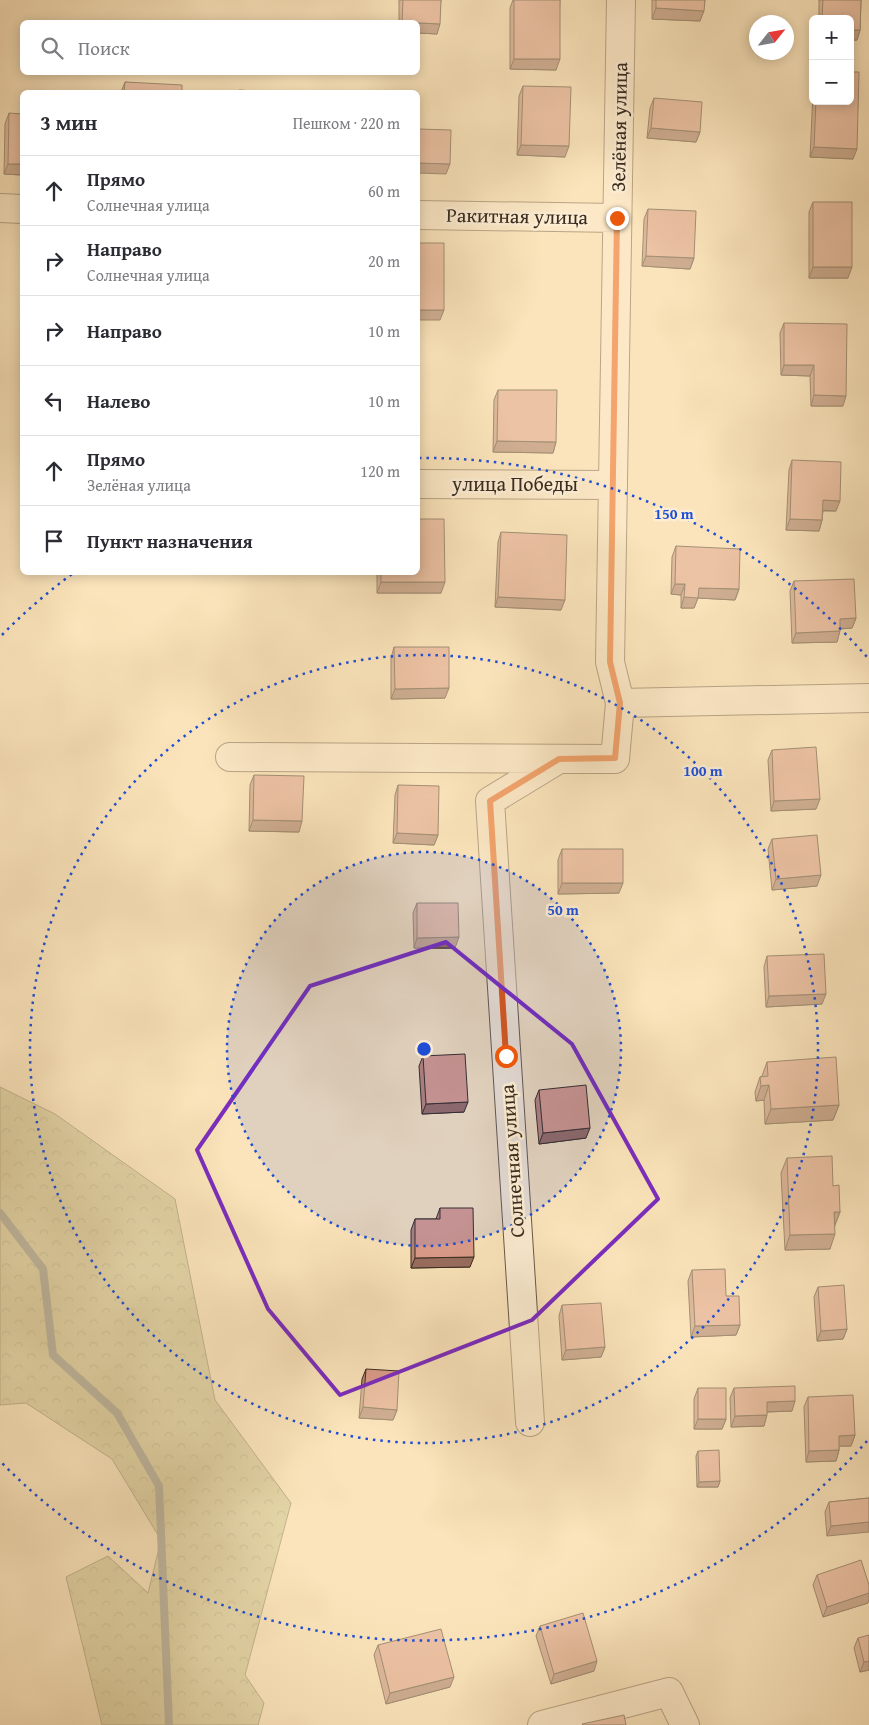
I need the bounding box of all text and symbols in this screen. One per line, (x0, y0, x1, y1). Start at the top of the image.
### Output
north arrow (749, 15, 794, 60)
map controls (809, 15, 854, 105)
button: + (809, 15, 854, 60)
search box (20, 20, 420, 75)
icon: search (38, 34, 66, 62)
text: Поиск (78, 34, 130, 62)
button: − (809, 60, 854, 105)
street label: Зелёная улица (603, 61, 634, 192)
text: 3 мин (40, 107, 97, 138)
text: Пешком · 220 m (293, 111, 400, 135)
text: Прямо (87, 165, 145, 193)
icon: ahead (40, 177, 68, 205)
text: 60 m (368, 179, 400, 203)
text: Солнечная улица (87, 193, 210, 217)
street label: Ракитная улица (446, 200, 589, 231)
route end (606, 207, 629, 230)
text: Направо (87, 235, 162, 263)
icon: right (40, 247, 68, 275)
text: 20 m (368, 249, 400, 273)
text: Солнечная улица (87, 263, 210, 287)
icon: right (40, 317, 68, 345)
text: Направо (87, 317, 162, 345)
text: 10 m (368, 319, 400, 343)
icon: left (40, 387, 68, 415)
text: Налево (87, 387, 150, 415)
text: 10 m (368, 389, 400, 413)
text: Прямо (87, 445, 145, 473)
icon: ahead (40, 457, 68, 485)
text: 120 m (360, 459, 400, 483)
street label: улица Победы (451, 469, 578, 498)
text: Зелёная улица (87, 473, 191, 497)
text: 150 m (654, 503, 694, 524)
icon: arrive (40, 527, 68, 555)
text: Пункт назначения (87, 527, 253, 555)
text: 100 m (683, 760, 723, 781)
text: 50 m (547, 899, 579, 920)
centre of rings (415, 1040, 433, 1058)
route start (495, 1045, 518, 1068)
street label: Солнечная улица (492, 1083, 531, 1239)

